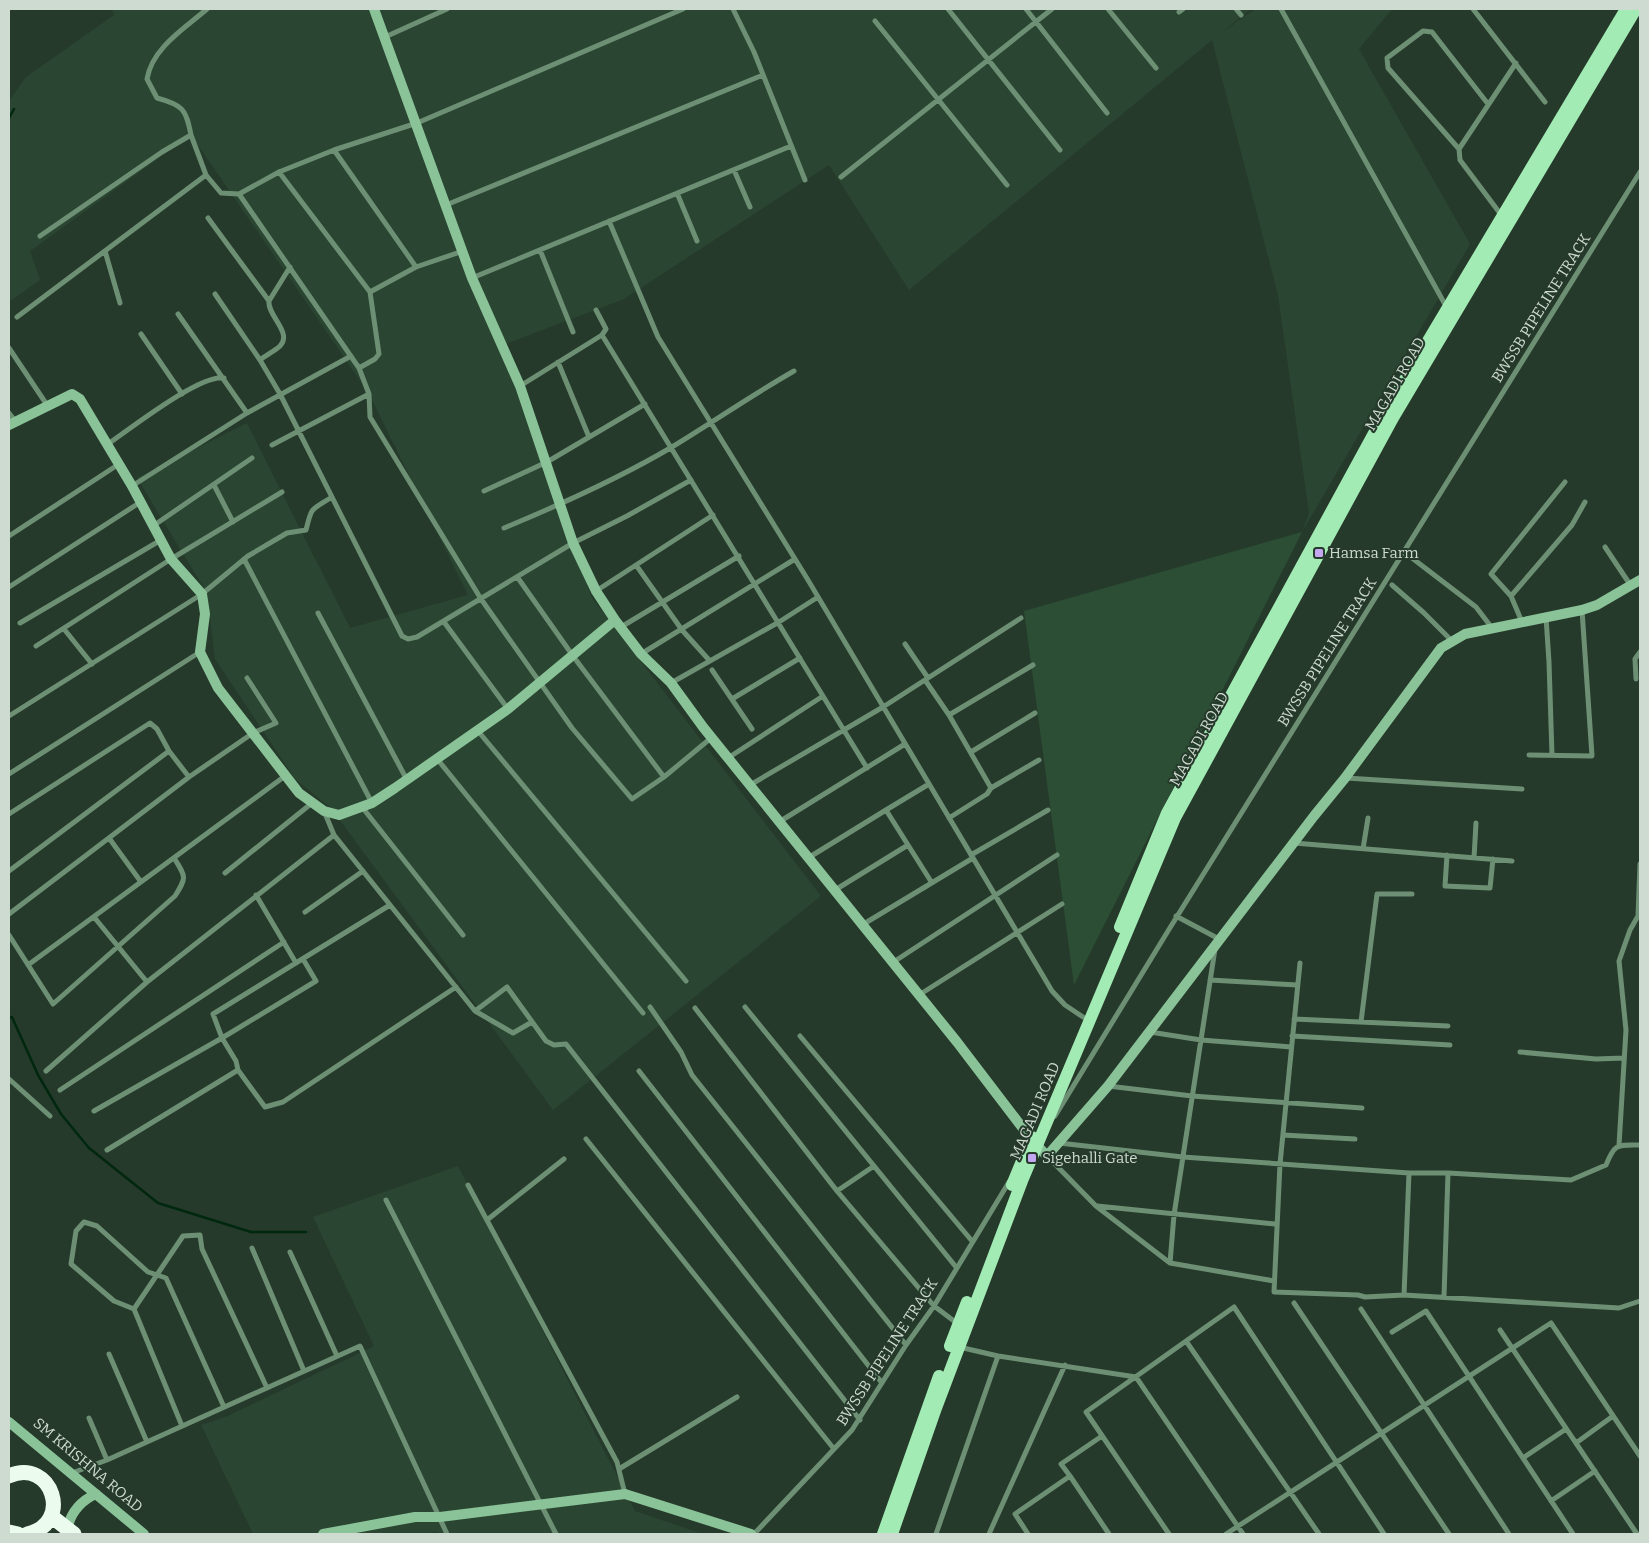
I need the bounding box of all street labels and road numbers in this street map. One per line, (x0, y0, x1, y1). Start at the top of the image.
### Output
street label: BWSSB PIPELINE TRACK (1488, 230, 1594, 386)
street label: MAGADI ROAD (1361, 334, 1429, 434)
street label: BWSSB PIPELINE TRACK (1274, 574, 1380, 730)
street label: MAGADI ROAD (1166, 689, 1232, 789)
street label: MAGADI ROAD (1006, 1059, 1064, 1163)
street label: BWSSB PIPELINE TRACK (833, 1275, 942, 1429)
street label: SM KRISHNA ROAD (30, 1414, 146, 1516)

